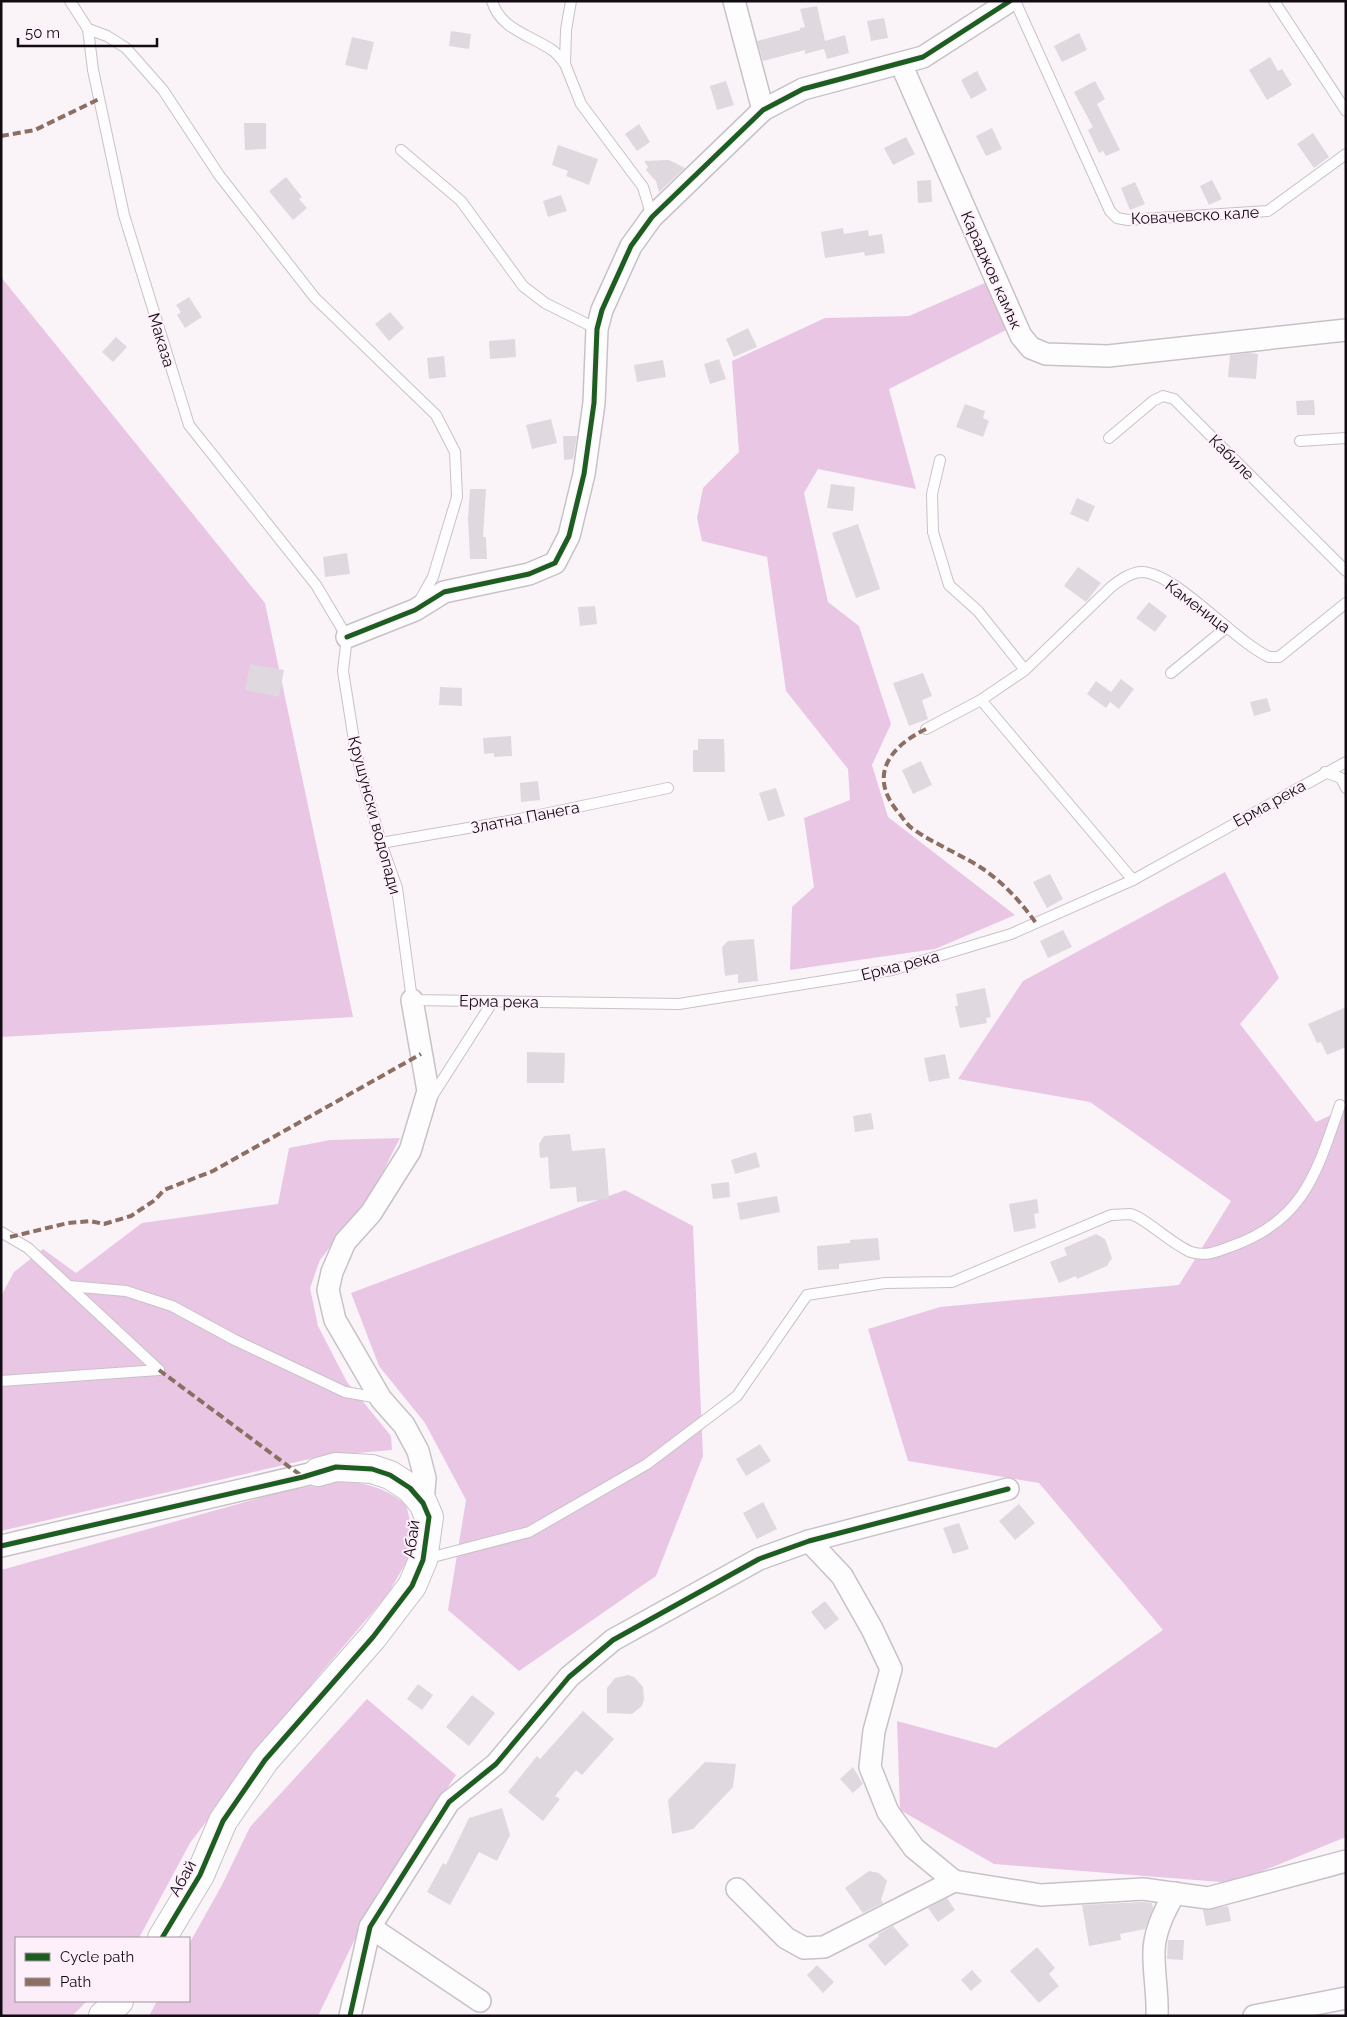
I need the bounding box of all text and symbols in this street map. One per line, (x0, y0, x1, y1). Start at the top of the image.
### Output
scale bar (18, 15, 156, 47)
text: 50 m (25, 24, 60, 42)
street label: Ковачевско кале (1130, 203, 1260, 228)
street label: Караджов камък (957, 208, 1026, 332)
street label: Маказа (144, 311, 179, 370)
street label: Кабиле (1205, 431, 1258, 484)
street label: Каменица (1162, 576, 1234, 637)
street label: Крушунски водопади (344, 734, 405, 896)
street label: Ерма река (1230, 776, 1309, 831)
street label: Златна Панега (469, 798, 581, 837)
street label: Ерма река (859, 947, 941, 984)
street label: Ерма река (459, 991, 539, 1012)
street label: Абай (399, 1519, 424, 1559)
street label: Абай (165, 1857, 200, 1900)
legend (15, 1937, 190, 2002)
text: Cycle path (60, 1948, 134, 1966)
text: Path (60, 1973, 91, 1991)

